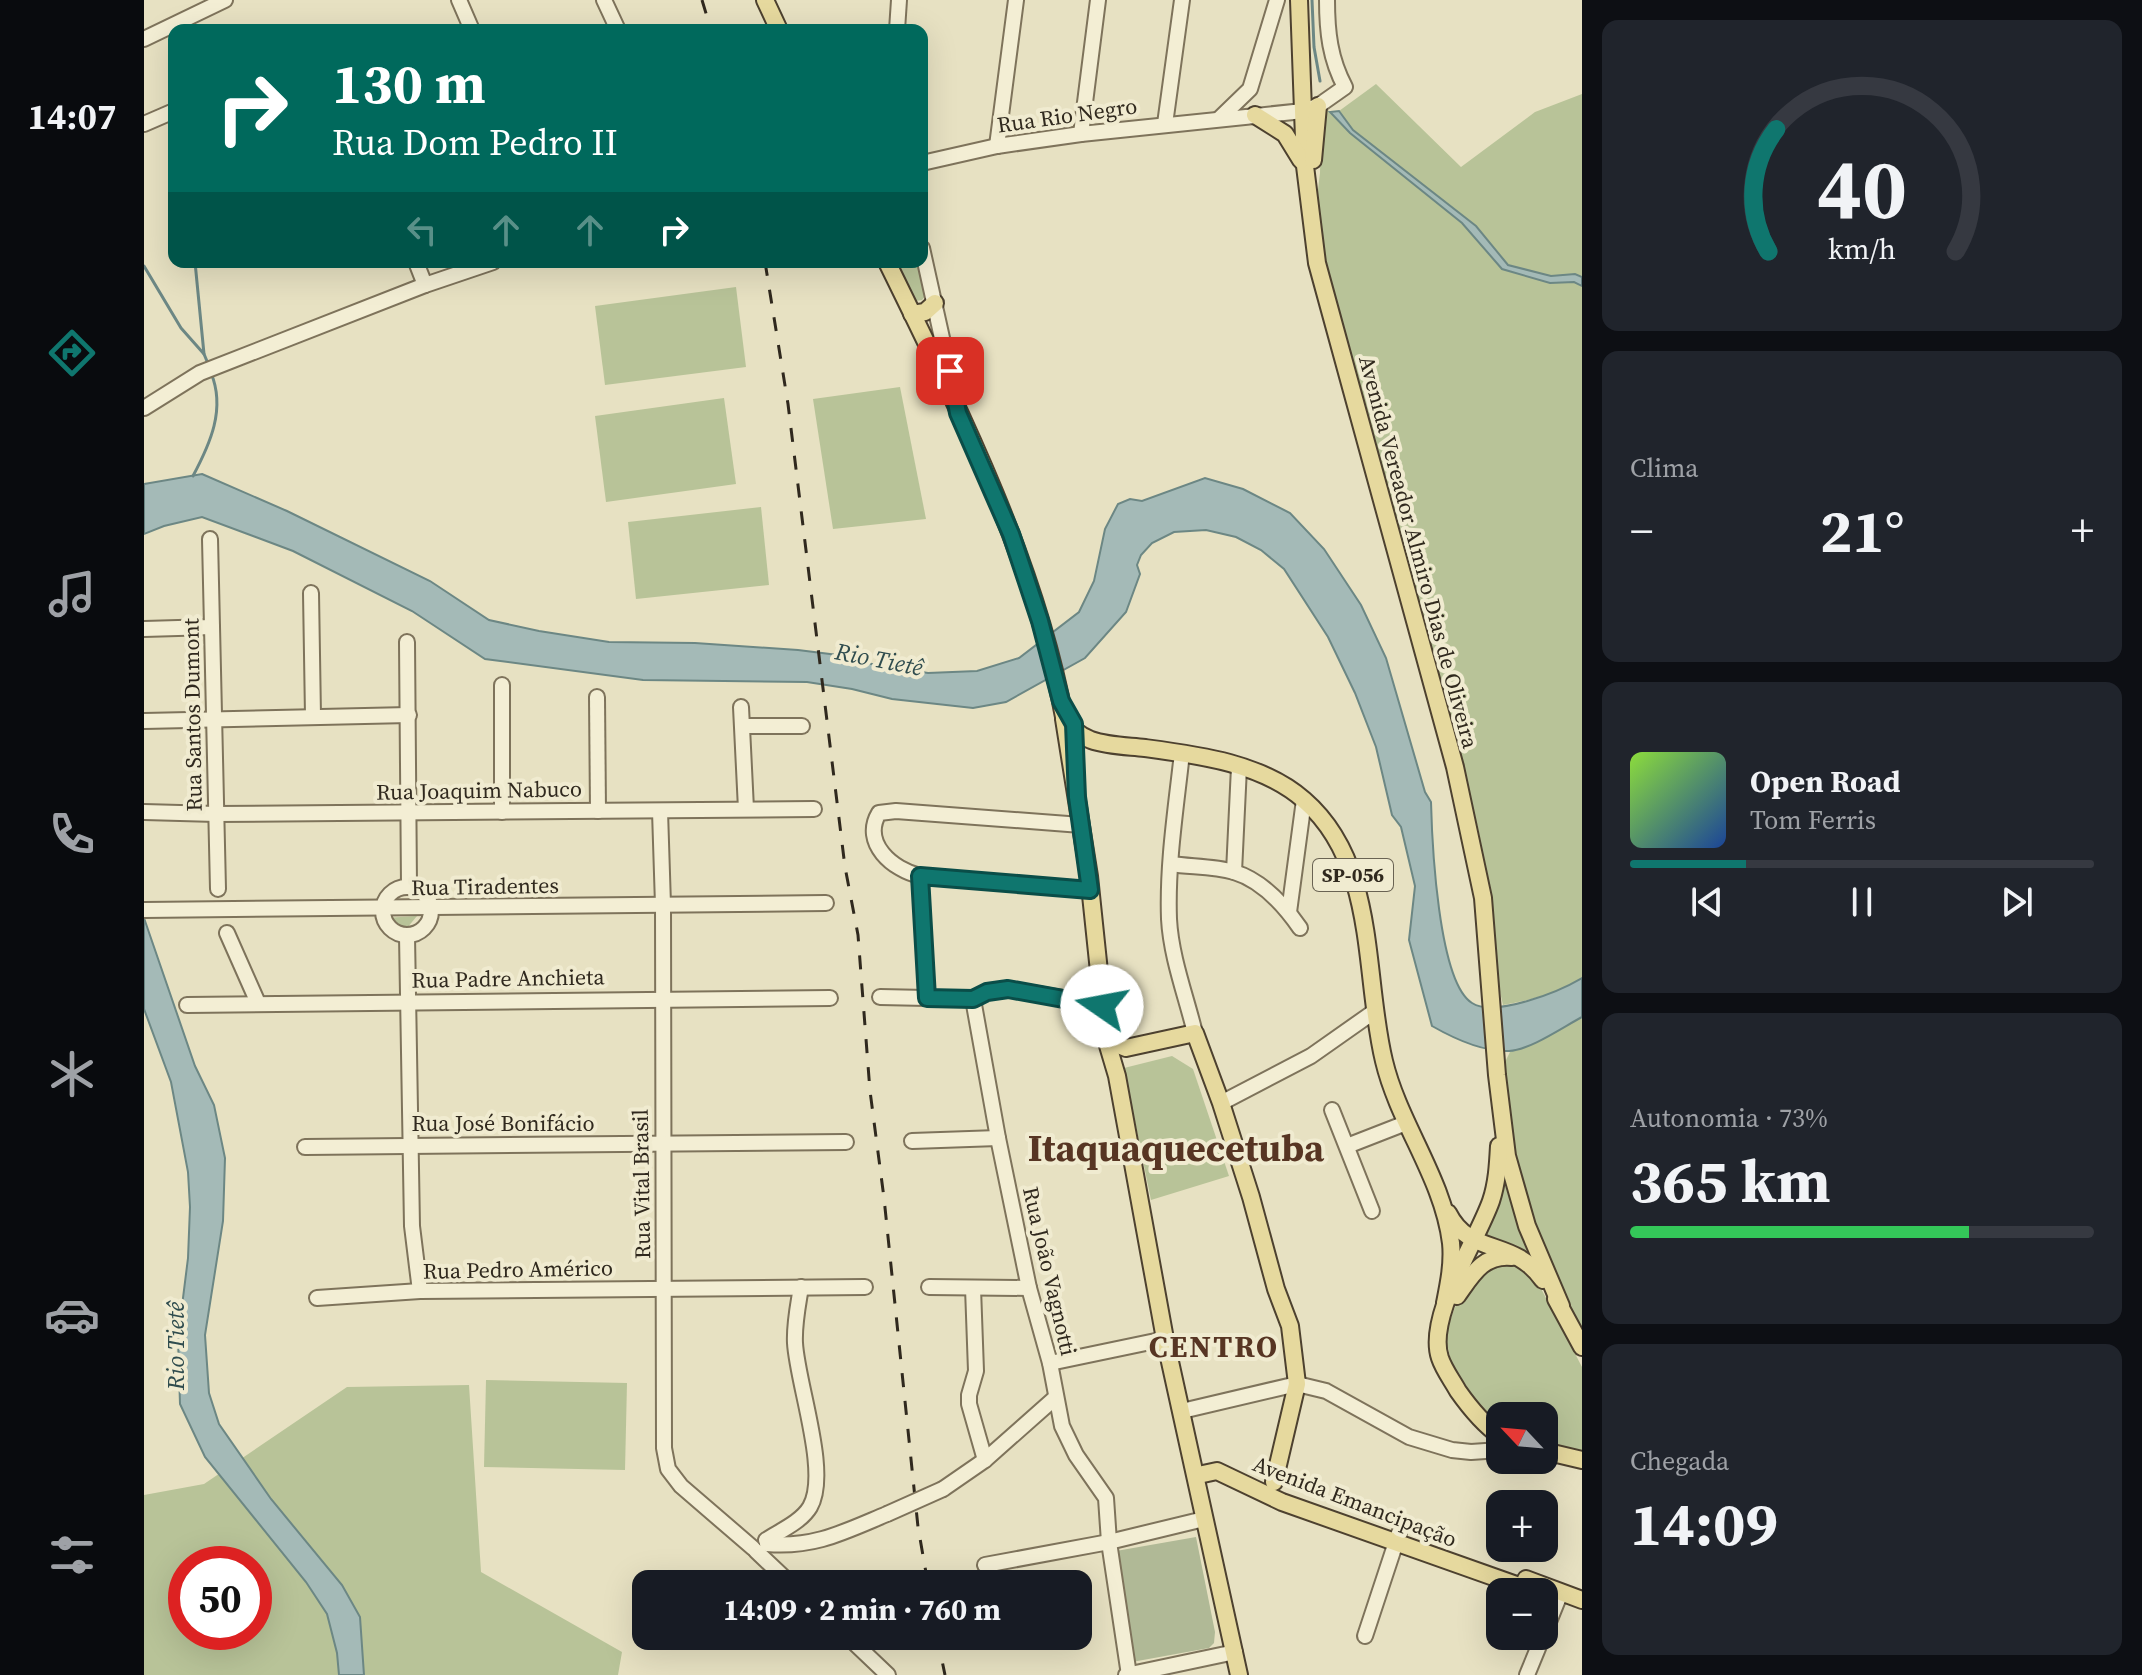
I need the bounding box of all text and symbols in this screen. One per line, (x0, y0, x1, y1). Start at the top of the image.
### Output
text: 130 m (332, 45, 486, 122)
icon: right (200, 56, 304, 160)
street label: Rua Rio Negro (995, 90, 1139, 140)
text: 14:07 (28, 92, 116, 141)
text: Rua Dom Pedro II (332, 118, 618, 167)
text: 40 (1817, 131, 1907, 245)
icon: left (400, 208, 444, 252)
icon: ahead (484, 208, 528, 252)
icon: ahead (568, 208, 612, 252)
icon: right (652, 208, 696, 252)
text: km/h (1828, 229, 1896, 269)
icon: directions (44, 325, 100, 381)
pin (916, 337, 984, 405)
icon: arrive (928, 349, 972, 393)
street label: Avenida Vereador Almiro Dias de Oliveira (1352, 352, 1486, 752)
text: Clima (1630, 450, 1699, 486)
text: 21° (1820, 490, 1904, 572)
text: − (1630, 500, 1653, 561)
text: + (2071, 500, 2094, 561)
icon: music (44, 566, 100, 622)
street label: Rua Santos Dumont (175, 617, 209, 812)
water label: Rio Tietê (832, 634, 928, 684)
text: Open Road (1750, 761, 1901, 802)
street label: Rua Joaquim Nabuco (376, 773, 582, 807)
text: Tom Ferris (1750, 802, 1876, 838)
icon: phone (44, 806, 100, 862)
road number: SP-056 (1313, 859, 1393, 891)
street label: Rua Tiradentes (411, 870, 559, 902)
icon: previous (1685, 880, 1729, 924)
icon: pause (1840, 880, 1884, 924)
icon: next (1995, 880, 2039, 924)
street label: Rua Padre Anchieta (411, 961, 606, 995)
position arrow (1060, 964, 1144, 1048)
icon: climate (44, 1046, 100, 1102)
text: Autonomia · 73% (1630, 1100, 1828, 1136)
street label: Rua José Bonifácio (411, 1108, 595, 1138)
street label: Rua Vital Brasil (625, 1109, 657, 1259)
district label: Itaquaquecetuba (1028, 1122, 1325, 1174)
text: 365 km (1630, 1140, 1831, 1222)
street label: Rua João Vagnotti (1016, 1184, 1084, 1358)
street label: Rua Pedro Américo (423, 1252, 613, 1286)
icon: car (44, 1287, 100, 1343)
water label: Rio Tietê (159, 1300, 192, 1391)
district label: CENTRO (1149, 1326, 1279, 1367)
north arrow (1486, 1402, 1558, 1474)
map controls (1486, 1402, 1558, 1650)
text: Chegada (1630, 1443, 1729, 1479)
street label: Avenida Emancipação (1249, 1448, 1461, 1554)
text: 14:09 (1630, 1483, 1778, 1565)
button: + (1486, 1490, 1558, 1562)
icon: filters (44, 1527, 100, 1583)
speed limit sign: 50 (168, 1546, 272, 1650)
button: − (1486, 1578, 1558, 1650)
text: 14:09 · 2 min · 760 m (723, 1589, 1001, 1630)

